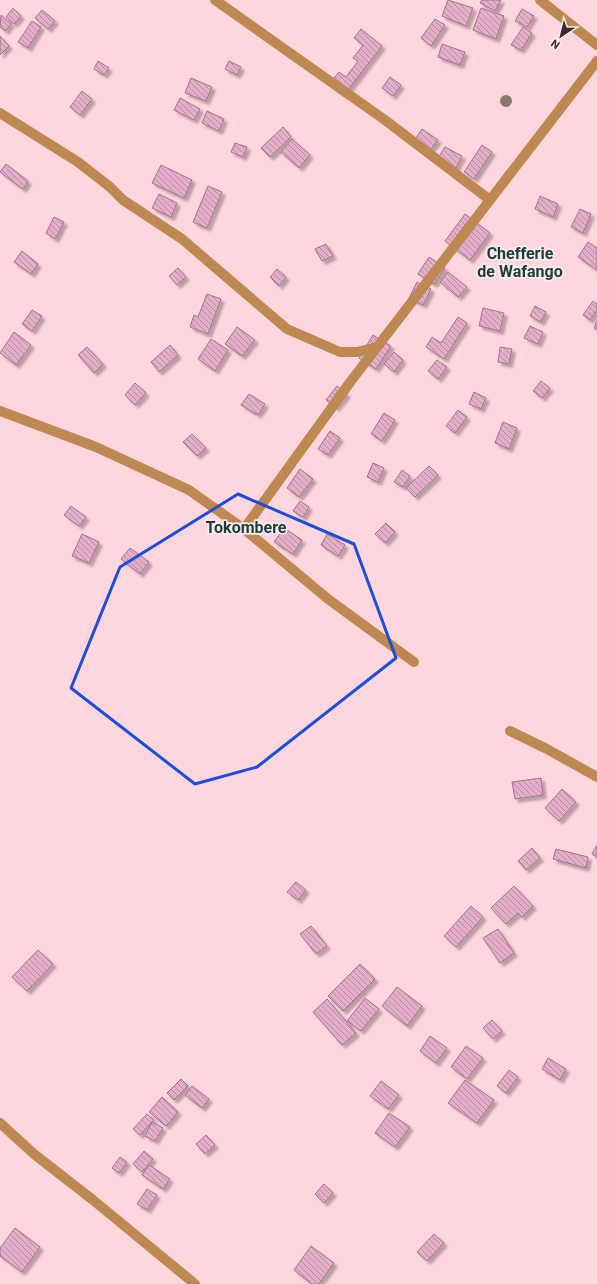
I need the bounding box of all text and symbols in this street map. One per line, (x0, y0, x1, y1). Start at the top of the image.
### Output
north arrow (541, 16, 581, 56)
text: N (548, 36, 562, 51)
district label: Chefferie de Wafango (477, 244, 563, 281)
district label: Tokombere (205, 518, 287, 537)

